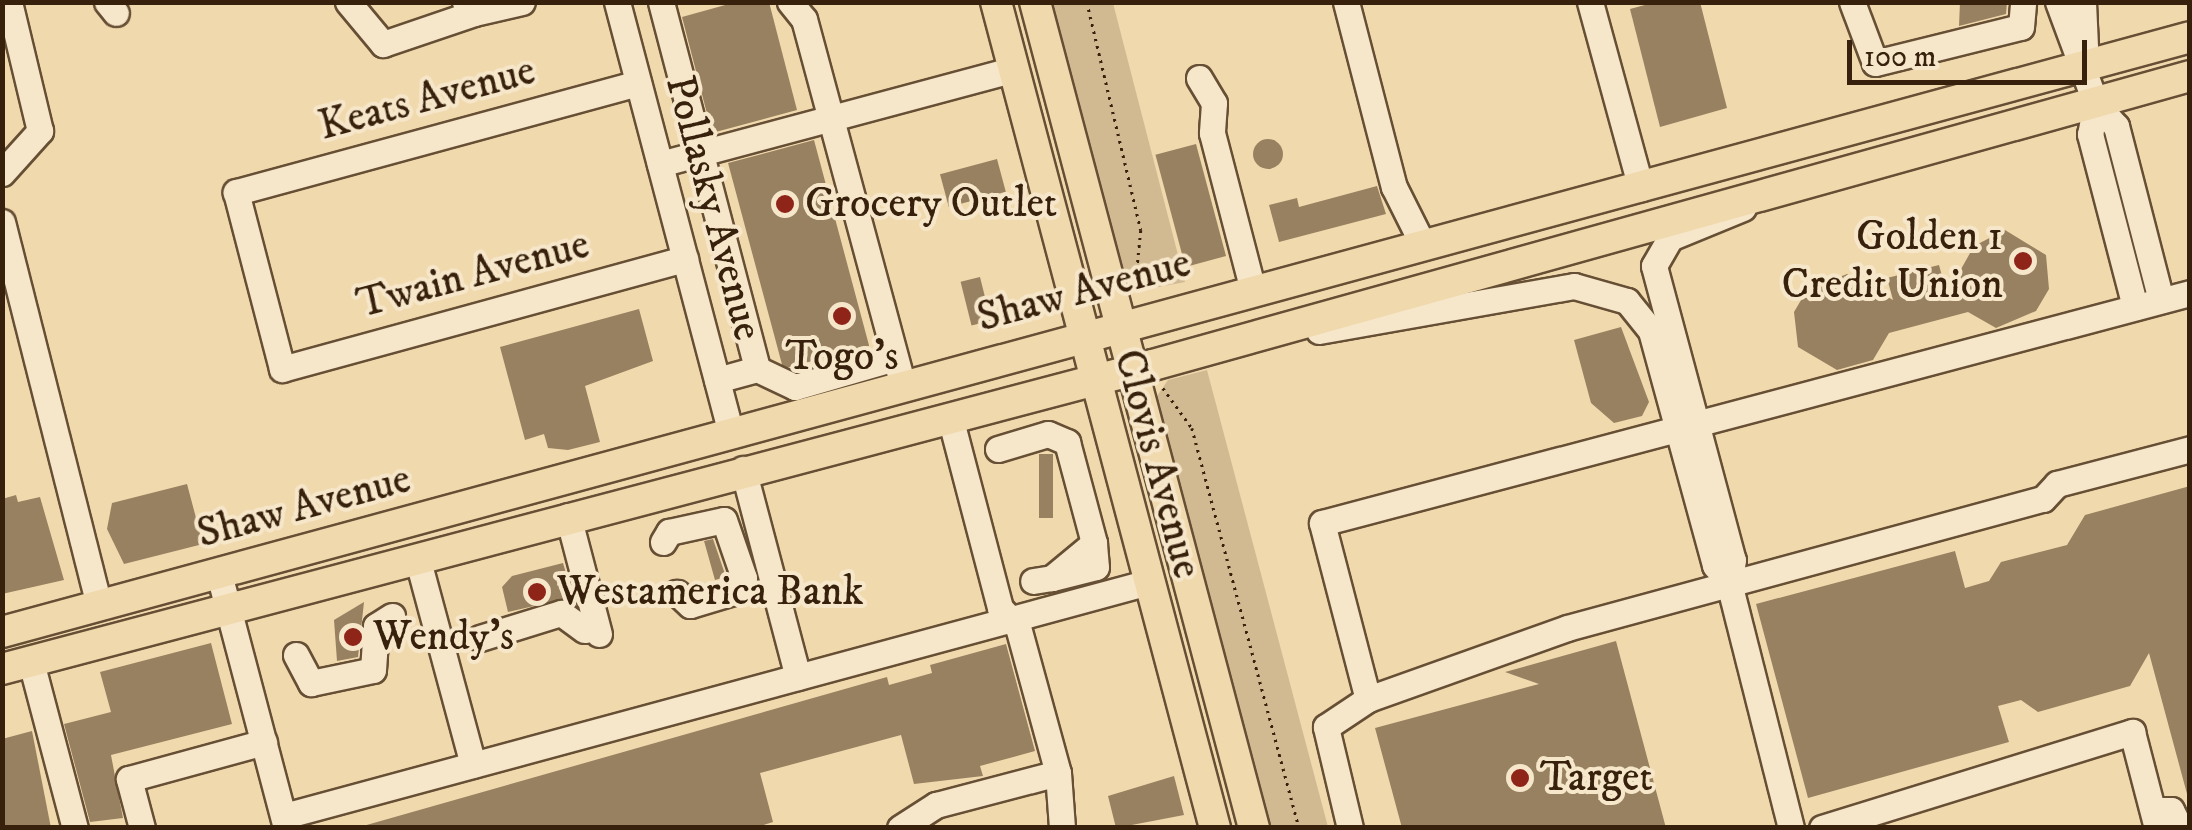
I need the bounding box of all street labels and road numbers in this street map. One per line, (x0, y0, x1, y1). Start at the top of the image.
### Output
street label: Keats Avenue (313, 46, 541, 152)
street label: Pollasky Avenue (653, 70, 773, 346)
street label: Twain Avenue (351, 220, 595, 330)
street label: Shaw Avenue (972, 238, 1196, 344)
street label: Clovis Avenue (1102, 344, 1212, 584)
street label: Shaw Avenue (192, 454, 416, 560)

